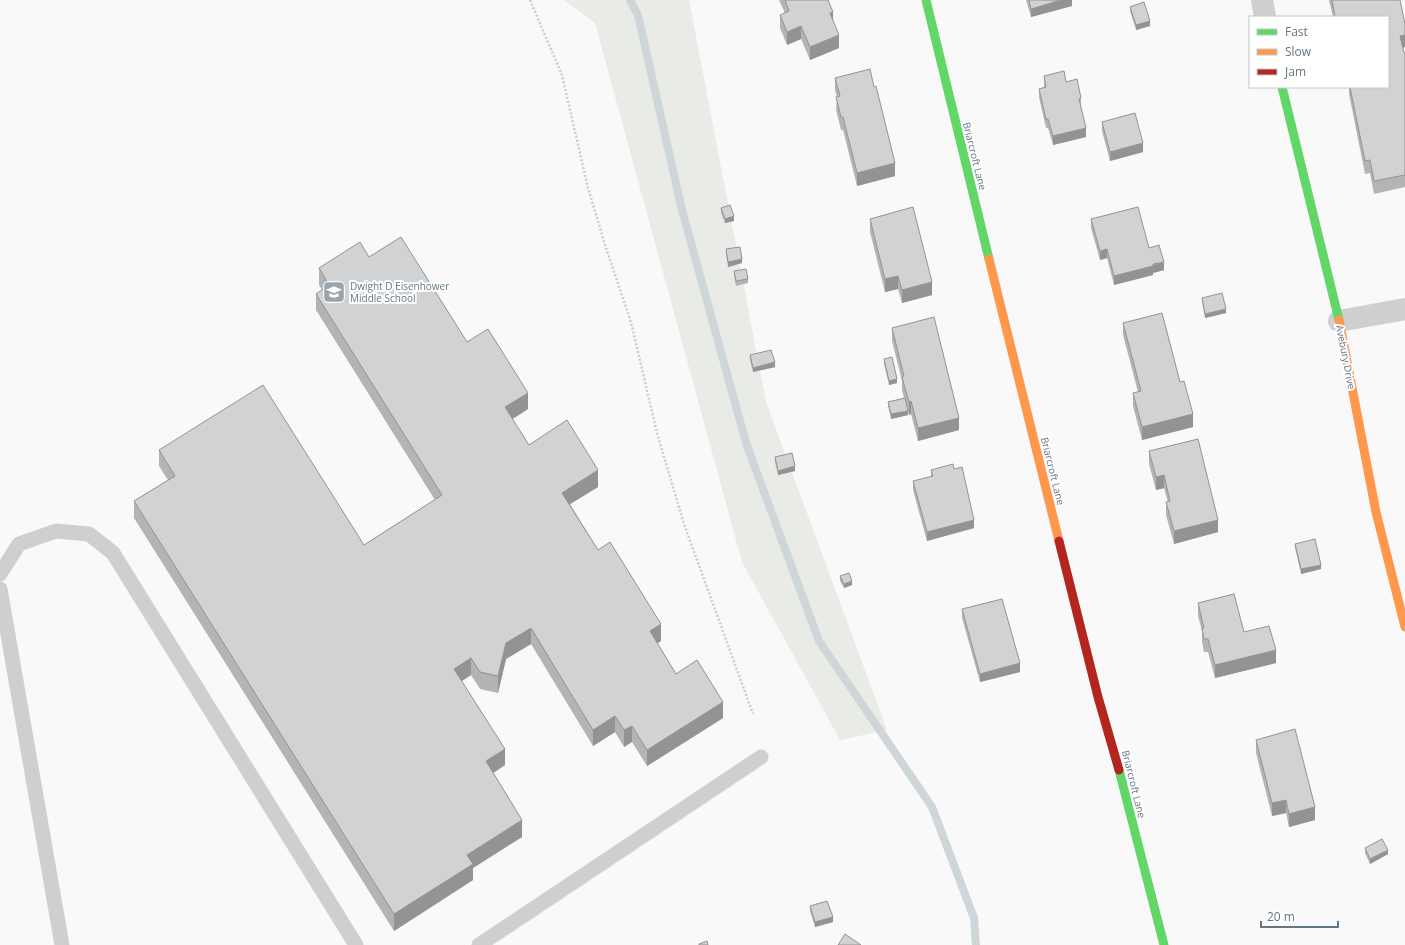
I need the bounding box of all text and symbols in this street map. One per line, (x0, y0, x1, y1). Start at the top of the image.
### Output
legend (1249, 16, 1389, 88)
text: Fast (1285, 23, 1308, 40)
text: Slow (1285, 43, 1312, 60)
text: Jam (1284, 63, 1306, 80)
street label: Briarcroft Lane (960, 121, 990, 192)
school or university icon: Dwight D Eisenhower Middle School (321, 279, 347, 305)
place label: Dwight D Eisenhower Middle School (350, 279, 449, 305)
street label: Avebury Drive (1333, 324, 1359, 391)
street label: Briarcroft Lane (1038, 436, 1068, 507)
street label: Briarcroft Lane (1119, 749, 1149, 820)
scale bar (1261, 903, 1338, 929)
text: 20 m (1267, 908, 1295, 925)

